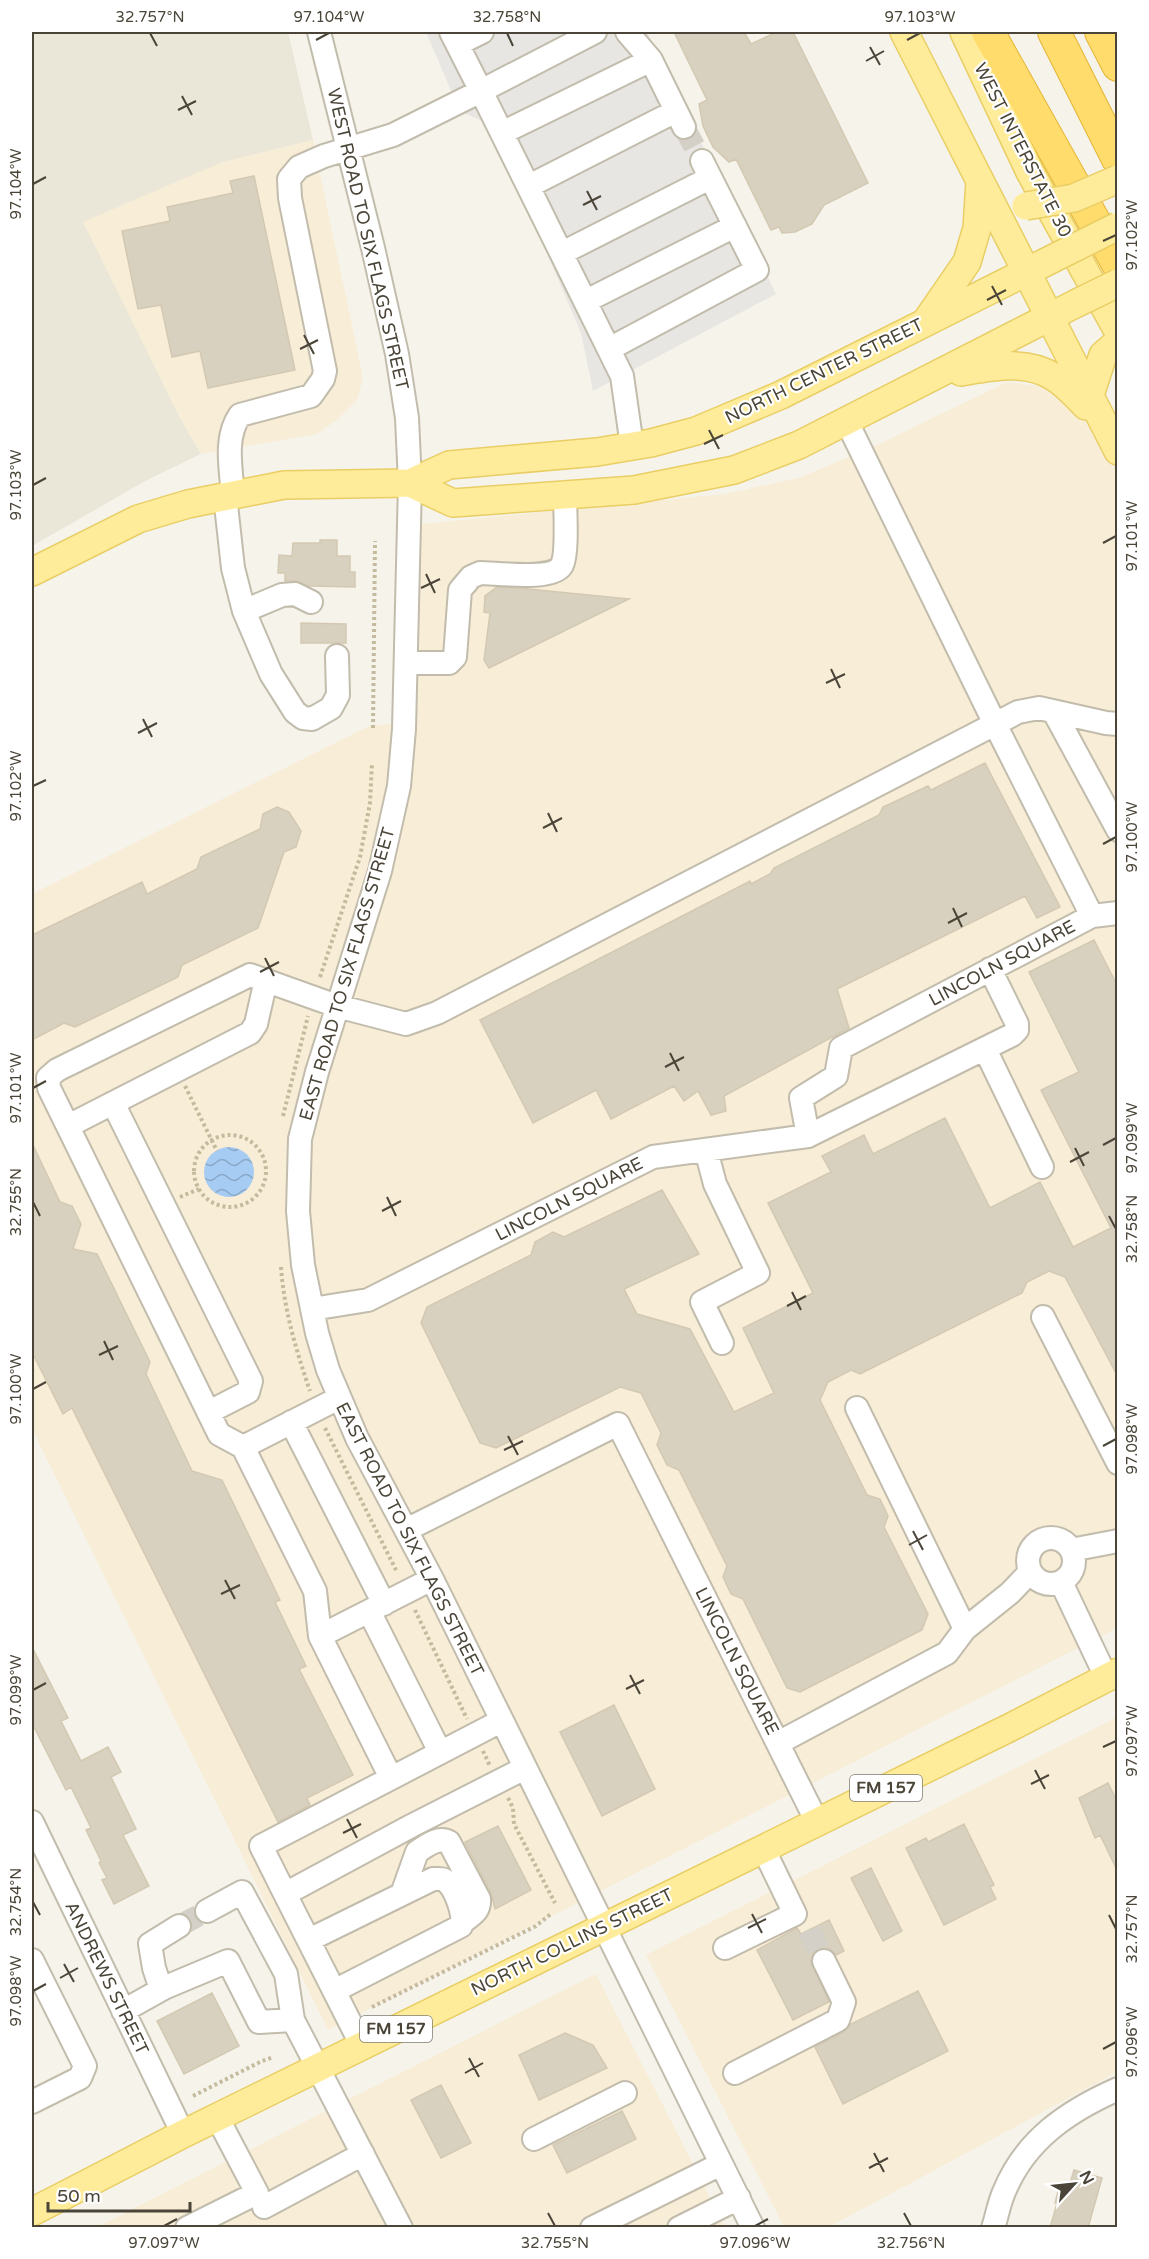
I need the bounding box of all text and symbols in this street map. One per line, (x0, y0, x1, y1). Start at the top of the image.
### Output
text: 32.757°N (116, 8, 184, 26)
text: 97.104°W (293, 8, 365, 26)
text: 32.758°N (473, 8, 541, 26)
text: 97.103°W (884, 8, 956, 26)
street label: WEST INTERSTATE 30 (969, 59, 1077, 241)
street label: WEST ROAD TO SIX FLAGS STREET (323, 86, 413, 392)
text: 97.104°W (7, 148, 25, 220)
text: 97.102°W (1123, 199, 1141, 271)
street label: NORTH CENTER STREET (721, 313, 927, 429)
text: 97.103°W (7, 449, 25, 521)
text: 97.101°W (1123, 500, 1141, 572)
text: 97.102°W (7, 750, 25, 822)
text: 97.100°W (1123, 801, 1141, 873)
street label: EAST ROAD TO SIX FLAGS STREET (294, 825, 400, 1123)
street label: LINCOLN SQUARE (925, 915, 1079, 1011)
text: 97.101°W (7, 1052, 25, 1124)
text: 97.099°W (1123, 1102, 1141, 1174)
street label: LINCOLN SQUARE (491, 1152, 647, 1246)
text: 32.755°N (7, 1168, 25, 1236)
text: 32.758°N (1123, 1195, 1141, 1263)
text: 97.100°W (7, 1353, 25, 1425)
street label: EAST ROAD TO SIX FLAGS STREET (331, 1398, 489, 1680)
text: 97.098°W (1123, 1403, 1141, 1475)
street label: LINCOLN SQUARE (690, 1583, 784, 1739)
text: 97.099°W (7, 1654, 25, 1726)
text: 97.097°W (1123, 1705, 1141, 1777)
road number: FM 157 (850, 1775, 922, 1801)
text: 32.754°N (7, 1868, 25, 1936)
street label: NORTH COLLINS STREET (467, 1883, 677, 2001)
text: 32.757°N (1123, 1895, 1141, 1963)
street label: ANDREWS STREET (60, 1898, 154, 2058)
text: 97.098°W (7, 1955, 25, 2027)
text: 97.096°W (1123, 2007, 1141, 2077)
road number: FM 157 (360, 2016, 432, 2042)
north arrow (1044, 2154, 1104, 2214)
text: N (1075, 2167, 1098, 2188)
scale bar (48, 2175, 190, 2213)
text: 50 m (57, 2185, 101, 2207)
text: 97.097°W (128, 2234, 200, 2252)
text: 32.755°N (521, 2234, 589, 2252)
text: 97.096°W (720, 2234, 790, 2252)
text: 32.756°N (877, 2234, 945, 2252)

